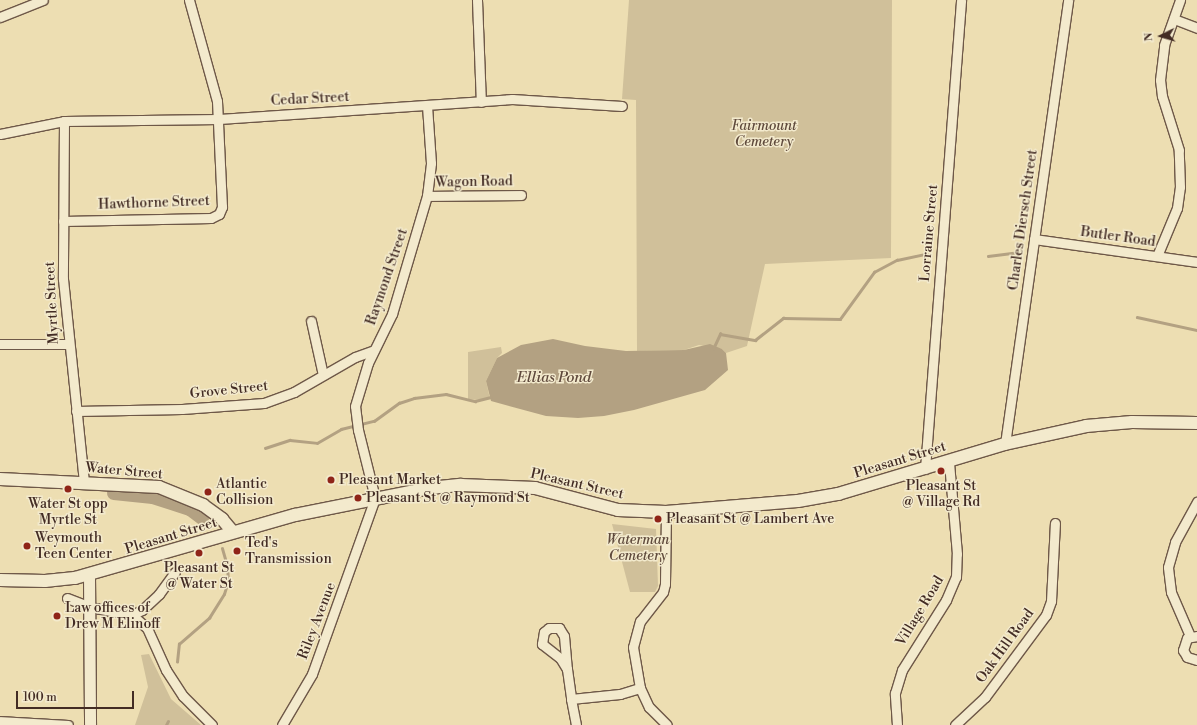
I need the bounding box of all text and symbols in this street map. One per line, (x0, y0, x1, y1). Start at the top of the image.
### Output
north arrow (1141, 16, 1181, 56)
text: N (1142, 32, 1156, 42)
street label: Cedar Street (270, 89, 350, 109)
park label: Fairmount Cemetery (731, 118, 797, 150)
street label: Charles Diersch Street (1005, 148, 1041, 292)
street label: Wagon Road (435, 173, 513, 191)
street label: Lorraine Street (916, 184, 942, 282)
street label: Hawthorne Street (98, 193, 210, 213)
street label: Butler Road (1079, 223, 1157, 251)
street label: Raymond Street (363, 226, 411, 328)
street label: Myrtle Street (41, 261, 63, 345)
water label: Ellias Pond (517, 369, 591, 387)
street label: Grove Street (189, 378, 269, 402)
street label: Pleasant Street (852, 438, 948, 482)
street label: Water Street (85, 459, 163, 483)
street label: Pleasant Street (529, 465, 625, 503)
marker: Pleasant St @ Village Rd (936, 466, 946, 476)
place label: Pleasant Market (339, 472, 441, 488)
marker: Pleasant Market (326, 475, 336, 485)
place label: Atlantic Collision (216, 476, 273, 508)
place label: Pleasant St @ Village Rd (902, 478, 980, 510)
marker: Water St opp Myrtle St (63, 484, 73, 494)
marker: Atlantic Collision (203, 487, 213, 497)
place label: Pleasant St @ Raymond St (366, 490, 530, 506)
marker: Pleasant St @ Raymond St (353, 493, 363, 503)
place label: Water St opp Myrtle St (28, 496, 108, 528)
place label: Pleasant St @ Lambert Ave (666, 511, 834, 527)
street label: Pleasant Street (123, 514, 219, 558)
marker: Pleasant St @ Lambert Ave (653, 514, 663, 524)
place label: Weymouth Teen Center (35, 530, 112, 562)
park label: Waterman Cemetery (607, 532, 669, 564)
place label: Ted's Transmission (245, 535, 332, 568)
marker: Weymouth Teen Center (22, 541, 32, 551)
marker: Ted's Transmission (232, 546, 242, 556)
marker: Pleasant St @ Water St (194, 548, 204, 558)
place label: Pleasant St @ Water St (164, 560, 234, 592)
street label: Village Road (893, 573, 947, 649)
street label: Riley Avenue (295, 580, 339, 662)
place label: Law offices of Drew M Elinoff (65, 600, 160, 632)
street label: Oak Hill Road (972, 606, 1038, 686)
marker: Law offices of Drew M Elinoff (52, 611, 62, 621)
scale bar (18, 683, 136, 709)
text: 100 m (23, 690, 57, 705)

